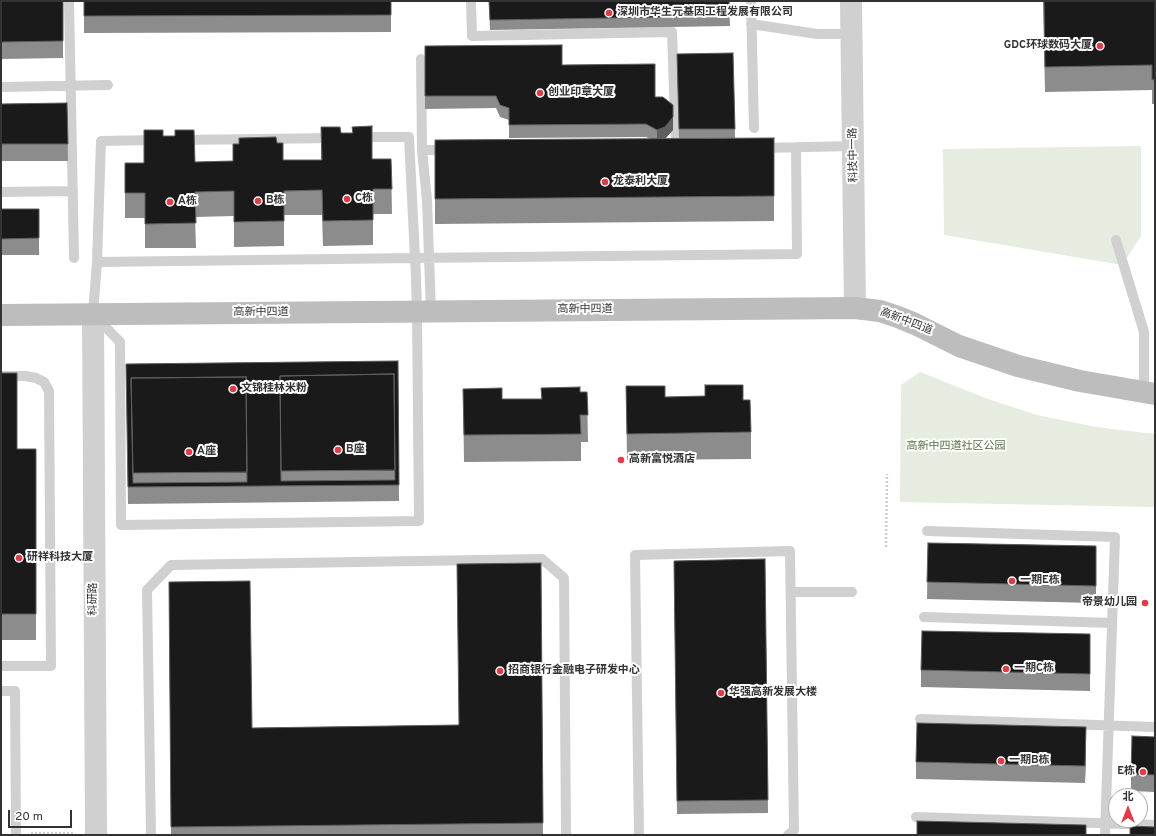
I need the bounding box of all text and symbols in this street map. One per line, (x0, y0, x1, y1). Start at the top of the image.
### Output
place label: 深圳市华生元基因工程发展有限公司 (617, 6, 793, 20)
marker: 深圳市华生元基因工程发展有限公司 (604, 8, 614, 18)
place label: GDC环球数码大厦 (1004, 39, 1092, 53)
marker: GDC环球数码大厦 (1095, 41, 1105, 51)
place label: 创业印章大厦 (548, 86, 614, 100)
marker: 创业印章大厦 (535, 88, 545, 98)
street label: 科技中一路 (847, 127, 861, 183)
place label: 龙泰利大厦 (613, 175, 668, 189)
marker: 龙泰利大厦 (600, 177, 610, 187)
place label: C栋 (355, 192, 373, 206)
place label: B栋 (266, 194, 285, 208)
marker: C栋 (342, 194, 352, 204)
place label: A栋 (178, 195, 197, 209)
marker: B栋 (253, 196, 263, 206)
marker: A栋 (165, 197, 175, 207)
street label: 高新中四道 (558, 303, 612, 317)
street label: 高新中四道 (234, 306, 288, 320)
street label: 高新中四道 (878, 306, 934, 338)
place label: 文锦桂林米粉 (241, 382, 307, 396)
marker: 文锦桂林米粉 (228, 384, 238, 394)
park label: 高新中四道社区公园 (907, 440, 1005, 454)
place label: B座 (346, 443, 365, 457)
place label: A座 (197, 445, 216, 459)
marker: B座 (333, 445, 343, 455)
marker: A座 (184, 447, 194, 457)
place label: 高新富悦酒店 (629, 453, 695, 467)
marker: 高新富悦酒店 (616, 455, 626, 465)
place label: 研祥科技大厦 (27, 551, 93, 565)
marker: 研祥科技大厦 (14, 553, 24, 563)
place label: 一期E栋 (1020, 574, 1060, 588)
marker: 一期E栋 (1007, 576, 1017, 586)
street label: 科研路 (87, 583, 101, 615)
place label: 帝景幼儿园 (1082, 596, 1137, 610)
marker: 帝景幼儿园 (1140, 598, 1150, 608)
place label: 一期C栋 (1014, 662, 1054, 676)
place label: 招商银行金融电子研发中心 (508, 664, 640, 678)
marker: 一期C栋 (1001, 664, 1011, 674)
marker: 招商银行金融电子研发中心 (495, 666, 505, 676)
place label: 华强高新发展大楼 (729, 686, 817, 700)
marker: 华强高新发展大楼 (716, 688, 726, 698)
place label: 一期B栋 (1009, 754, 1050, 768)
marker: 一期B栋 (996, 756, 1006, 766)
place label: E栋 (1117, 765, 1135, 779)
marker: E栋 (1138, 767, 1148, 777)
north arrow (1108, 788, 1148, 828)
text: 北 (1123, 790, 1134, 804)
scale bar (10, 802, 74, 828)
text: 20 m (15, 809, 43, 825)

